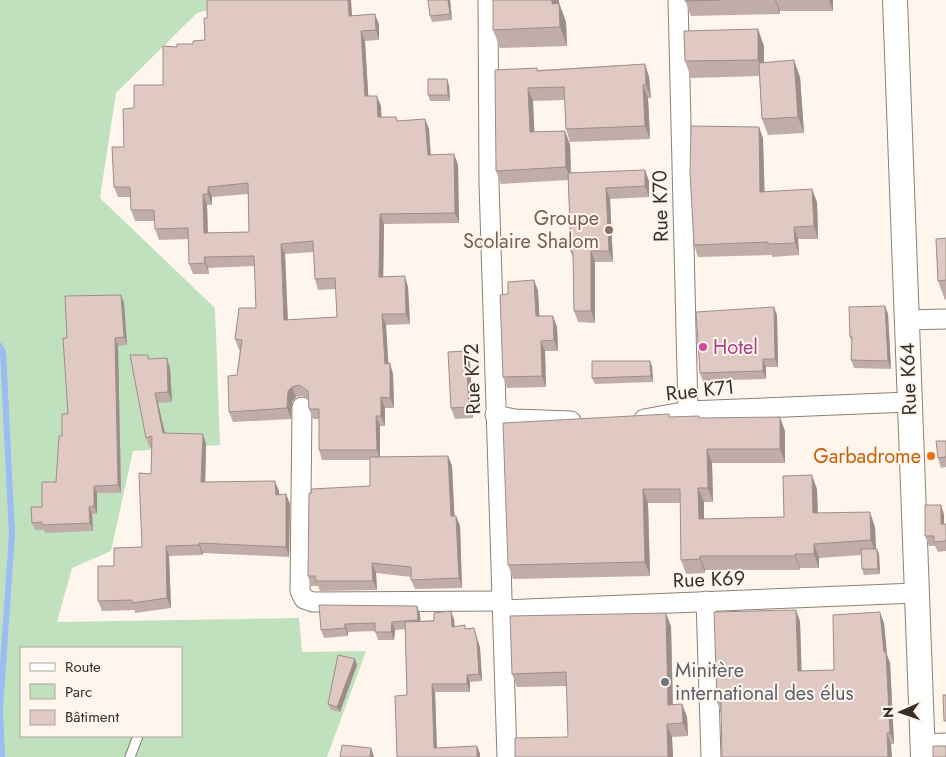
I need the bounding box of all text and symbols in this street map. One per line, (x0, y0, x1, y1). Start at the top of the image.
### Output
street label: Rue K70 (645, 170, 676, 242)
place label: Groupe Scolaire Shalom (463, 204, 599, 256)
marker: Groupe Scolaire Shalom (603, 224, 615, 236)
place label: Hotel (713, 333, 758, 362)
marker: Hotel (697, 341, 709, 353)
street label: Rue K64 (893, 342, 924, 416)
street label: Rue K72 (457, 343, 488, 415)
street label: Rue K71 (664, 372, 736, 409)
place label: Garbadrome (813, 442, 921, 471)
marker: Garbadrome (925, 450, 937, 462)
street label: Rue K69 (672, 564, 746, 595)
legend (20, 647, 182, 737)
text: Route (65, 656, 101, 678)
place label: Minitère international des élus (675, 656, 854, 708)
marker: Minitère international des élus (659, 676, 671, 688)
text: Parc (65, 681, 92, 703)
north arrow (876, 687, 926, 737)
text: Bâtiment (65, 706, 119, 728)
text: N (878, 707, 898, 718)

